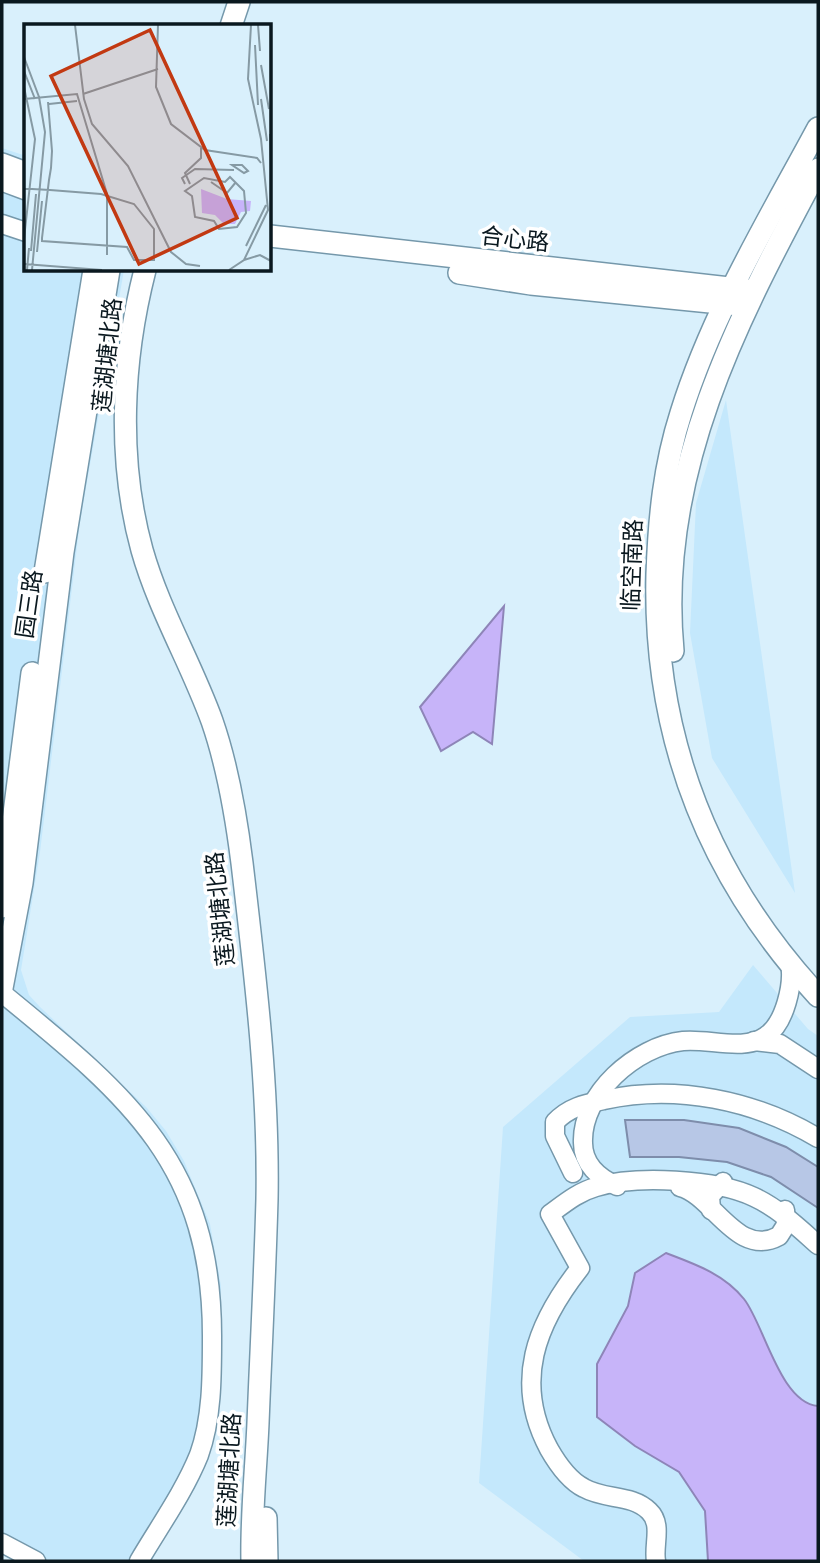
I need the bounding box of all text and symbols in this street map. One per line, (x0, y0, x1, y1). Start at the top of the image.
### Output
inset map (24, 24, 271, 271)
street label: 合心路 (479, 220, 551, 258)
street label: 莲湖塘北路 (86, 296, 128, 414)
street label: 临空南路 (615, 519, 649, 611)
street label: 园三路 (9, 568, 49, 640)
street label: 莲湖塘北路 (199, 850, 241, 968)
street label: 莲湖塘北路 (211, 1412, 247, 1528)

